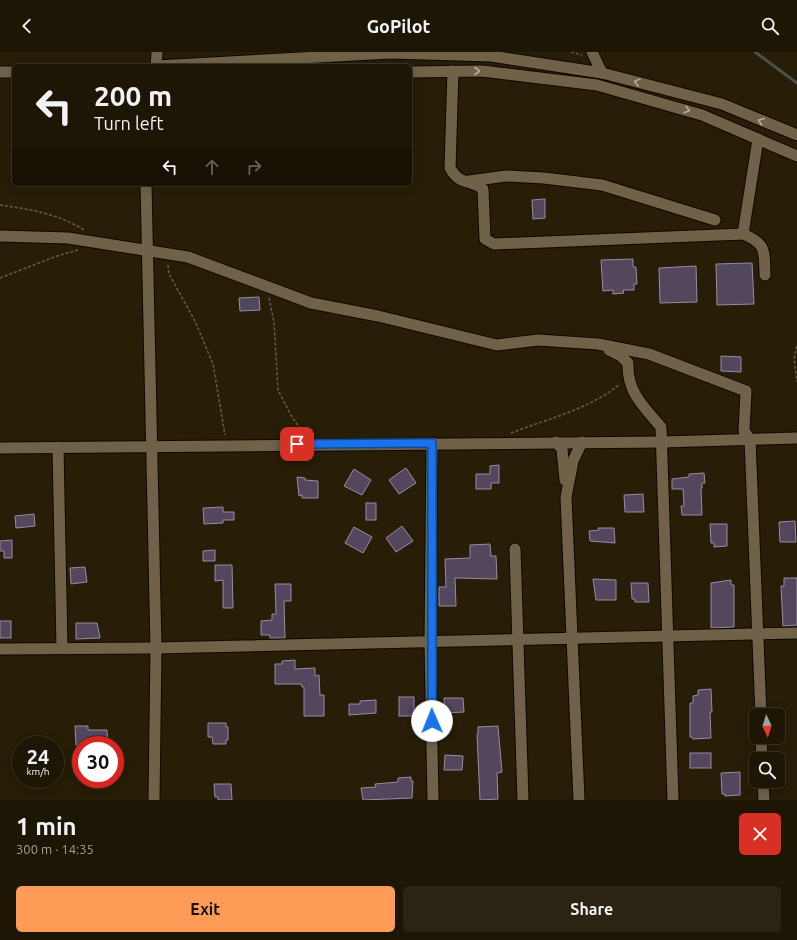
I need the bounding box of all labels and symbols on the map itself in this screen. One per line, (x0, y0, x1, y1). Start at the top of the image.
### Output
one-way arrow (474, 67, 480, 75)
one-way arrow (634, 78, 641, 87)
one-way arrow (683, 105, 690, 114)
one-way arrow (757, 117, 764, 125)
pin (280, 427, 314, 461)
position arrow (411, 700, 453, 742)
north arrow (749, 708, 785, 744)
speed limit sign: 30 (72, 736, 124, 788)

